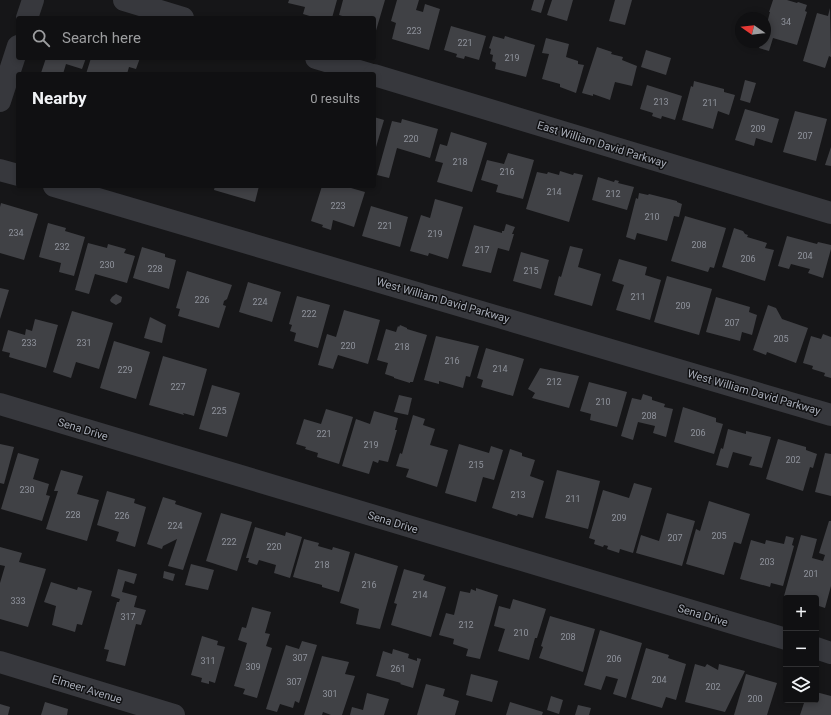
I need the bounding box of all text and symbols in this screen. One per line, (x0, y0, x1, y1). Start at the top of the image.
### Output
north arrow (735, 12, 771, 48)
search box (16, 16, 376, 60)
house number: 34 (781, 17, 791, 27)
house number: 223 (406, 26, 422, 36)
icon: search (30, 27, 52, 49)
text: Search here (62, 29, 141, 47)
house number: 221 (457, 38, 473, 48)
house number: 219 (504, 53, 520, 63)
text: Nearby (32, 88, 87, 108)
text: 0 results (310, 91, 360, 106)
house number: 213 (653, 97, 669, 107)
house number: 211 (702, 98, 718, 108)
street label: East William David Parkway (536, 119, 669, 171)
house number: 209 (750, 124, 766, 134)
house number: 207 (797, 131, 813, 141)
house number: 220 (403, 134, 419, 144)
house number: 218 (452, 157, 468, 167)
house number: 216 (499, 167, 515, 177)
house number: 214 (546, 187, 562, 197)
house number: 212 (605, 189, 621, 199)
house number: 223 (330, 201, 346, 211)
house number: 210 (644, 212, 660, 222)
house number: 221 (377, 221, 393, 231)
house number: 234 (8, 228, 24, 238)
house number: 219 (427, 229, 443, 239)
house number: 208 (691, 240, 707, 250)
house number: 232 (54, 242, 70, 252)
house number: 217 (474, 245, 490, 255)
house number: 204 (797, 251, 813, 261)
house number: 206 (740, 254, 756, 264)
house number: 230 (99, 260, 115, 270)
house number: 228 (147, 264, 163, 274)
house number: 215 (523, 266, 539, 276)
street label: West William David Parkway (375, 275, 512, 326)
house number: 211 (630, 292, 646, 302)
house number: 226 (194, 295, 210, 305)
house number: 224 (252, 297, 268, 307)
house number: 209 (675, 301, 691, 311)
house number: 222 (301, 309, 317, 319)
house number: 207 (724, 318, 740, 328)
house number: 205 (773, 334, 789, 344)
house number: 233 (21, 338, 37, 348)
house number: 231 (76, 338, 92, 348)
house number: 220 (340, 341, 356, 351)
house number: 218 (394, 342, 410, 352)
house number: 216 (444, 356, 460, 366)
house number: 214 (492, 364, 508, 374)
house number: 229 (117, 365, 133, 375)
street label: West William David Parkway (686, 367, 823, 418)
house number: 212 (546, 377, 562, 387)
house number: 227 (170, 382, 186, 392)
house number: 210 (595, 397, 611, 407)
house number: 225 (211, 406, 227, 416)
house number: 208 (641, 411, 657, 421)
street label: Sena Drive (56, 416, 110, 443)
house number: 206 (690, 428, 706, 438)
house number: 221 (316, 429, 332, 439)
house number: 219 (363, 440, 379, 450)
house number: 202 (785, 455, 801, 465)
house number: 215 (468, 460, 484, 470)
house number: 230 (19, 485, 35, 495)
house number: 213 (510, 490, 526, 500)
house number: 211 (565, 494, 581, 504)
street label: Sena Drive (366, 509, 420, 536)
house number: 228 (65, 510, 81, 520)
house number: 226 (114, 511, 130, 521)
house number: 209 (611, 513, 627, 523)
house number: 224 (167, 521, 183, 531)
house number: 205 (711, 531, 727, 541)
house number: 207 (667, 533, 683, 543)
house number: 222 (221, 537, 237, 547)
house number: 220 (266, 542, 282, 552)
house number: 203 (759, 557, 775, 567)
house number: 218 (314, 560, 330, 570)
house number: 201 (803, 569, 819, 579)
house number: 216 (361, 580, 377, 590)
house number: 214 (412, 590, 428, 600)
map controls (783, 595, 819, 703)
button: + (783, 595, 819, 631)
house number: 333 (10, 596, 26, 606)
street label: Sena Drive (676, 602, 730, 629)
house number: 317 (120, 612, 136, 622)
house number: 212 (458, 620, 474, 630)
house number: 210 (513, 628, 529, 638)
button: − (783, 631, 819, 667)
house number: 208 (560, 632, 576, 642)
house number: 307 (292, 653, 308, 663)
house number: 206 (606, 654, 622, 664)
house number: 311 (200, 656, 216, 666)
house number: 309 (245, 662, 261, 672)
house number: 261 (390, 664, 406, 674)
button: layers (783, 667, 819, 703)
street label: Elmeer Avenue (50, 673, 124, 706)
house number: 204 (651, 675, 667, 685)
house number: 307 (286, 677, 302, 687)
house number: 202 (705, 682, 721, 692)
house number: 301 (322, 689, 338, 699)
house number: 200 (747, 694, 763, 704)

